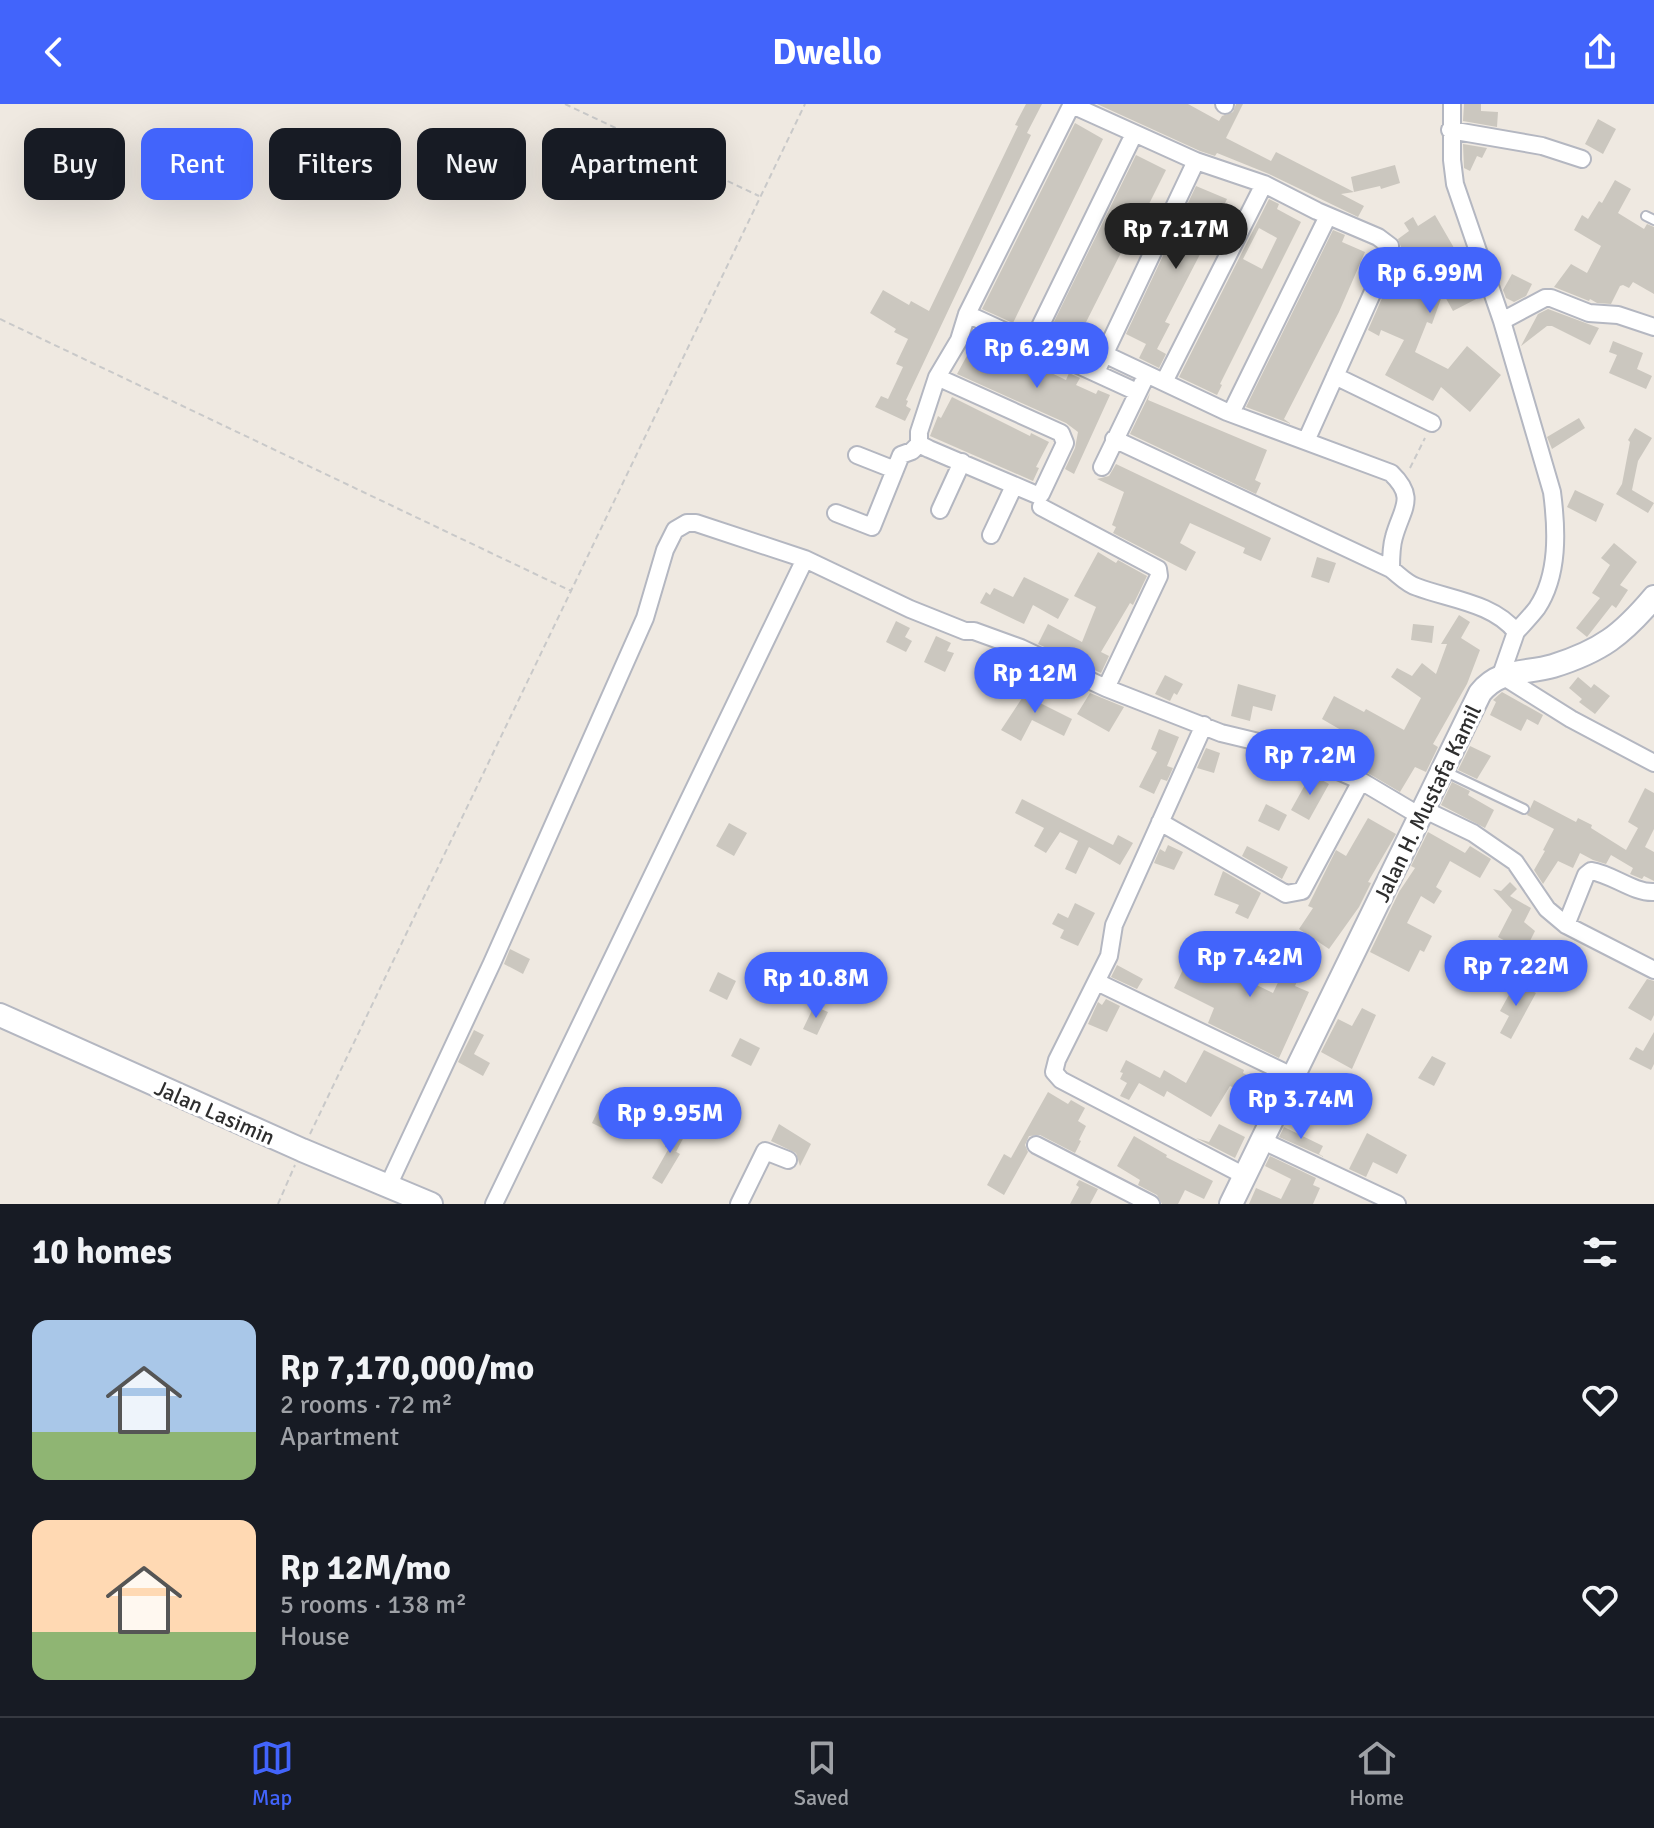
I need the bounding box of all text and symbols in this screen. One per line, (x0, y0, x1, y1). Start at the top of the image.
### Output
icon: back (32, 30, 76, 74)
text: Dwello (772, 30, 882, 75)
icon: share (1578, 30, 1622, 74)
chip: Buy (24, 128, 125, 200)
chip: Rent (141, 128, 253, 200)
chip: Filters (269, 128, 401, 200)
chip: New (417, 128, 526, 200)
chip: Apartment (542, 128, 726, 200)
pin: Rp 7.17M (1093, 203, 1259, 271)
text: Rp 7.17M (1123, 213, 1229, 245)
pin: Rp 6.99M (1347, 247, 1513, 315)
text: Rp 6.99M (1377, 257, 1483, 289)
pin: Rp 6.29M (954, 322, 1120, 390)
text: Rp 6.29M (984, 332, 1090, 364)
pin: Rp 12M (970, 647, 1100, 715)
text: Rp 12M (992, 657, 1078, 689)
street label: Jalan H. Mustafa Kamil (1368, 700, 1487, 906)
pin: Rp 7.2M (1236, 729, 1384, 797)
text: Rp 7.2M (1264, 739, 1356, 771)
pin: Rp 7.42M (1167, 931, 1333, 999)
pin: Rp 7.22M (1433, 940, 1599, 1008)
text: Rp 7.42M (1197, 941, 1303, 973)
text: Rp 7.22M (1463, 950, 1569, 982)
pin: Rp 10.8M (733, 952, 899, 1020)
text: Rp 10.8M (763, 962, 869, 994)
pin: Rp 3.74M (1218, 1073, 1384, 1141)
street label: Jalan Lasimin (151, 1074, 279, 1151)
text: Rp 3.74M (1248, 1083, 1354, 1115)
pin: Rp 9.95M (587, 1087, 753, 1155)
text: Rp 9.95M (617, 1097, 723, 1129)
icon: filters (1578, 1230, 1622, 1274)
text: 10 homes (32, 1231, 172, 1273)
text: Rp 7,170,000/mo (280, 1347, 534, 1389)
icon: home (96, 1352, 192, 1448)
icon: heart (1578, 1378, 1622, 1422)
text: 2 rooms · 72 m² (280, 1389, 453, 1421)
text: Apartment (280, 1421, 399, 1453)
text: Rp 12M/mo (280, 1547, 451, 1589)
icon: home (96, 1552, 192, 1648)
icon: heart (1578, 1578, 1622, 1622)
text: 5 rooms · 138 m² (280, 1589, 467, 1621)
text: House (280, 1621, 350, 1653)
tab: Map (250, 1736, 294, 1811)
tab: Saved (794, 1736, 849, 1811)
tab: Home (1349, 1736, 1404, 1811)

